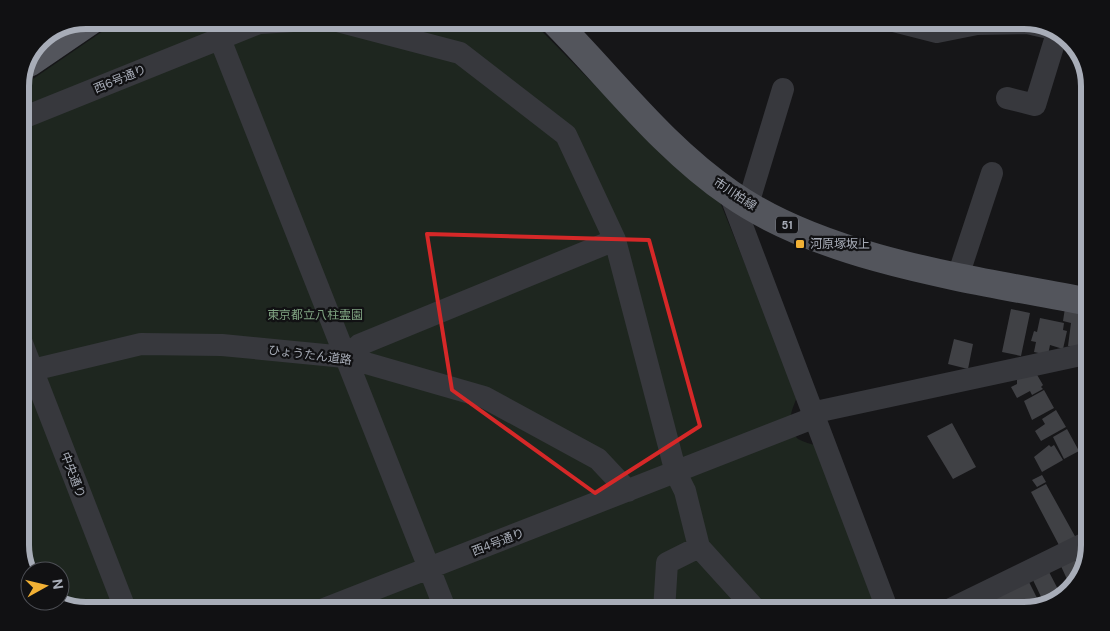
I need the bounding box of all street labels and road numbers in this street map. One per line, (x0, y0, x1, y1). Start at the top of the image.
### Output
street label: 西6号通り (91, 61, 149, 97)
street label: 市川柏線 (711, 174, 759, 214)
road number: 51 (776, 216, 798, 234)
street label: ひょうたん道路 (267, 342, 353, 368)
street label: 中央通り (57, 450, 89, 500)
street label: 西4号通り (469, 525, 527, 559)

